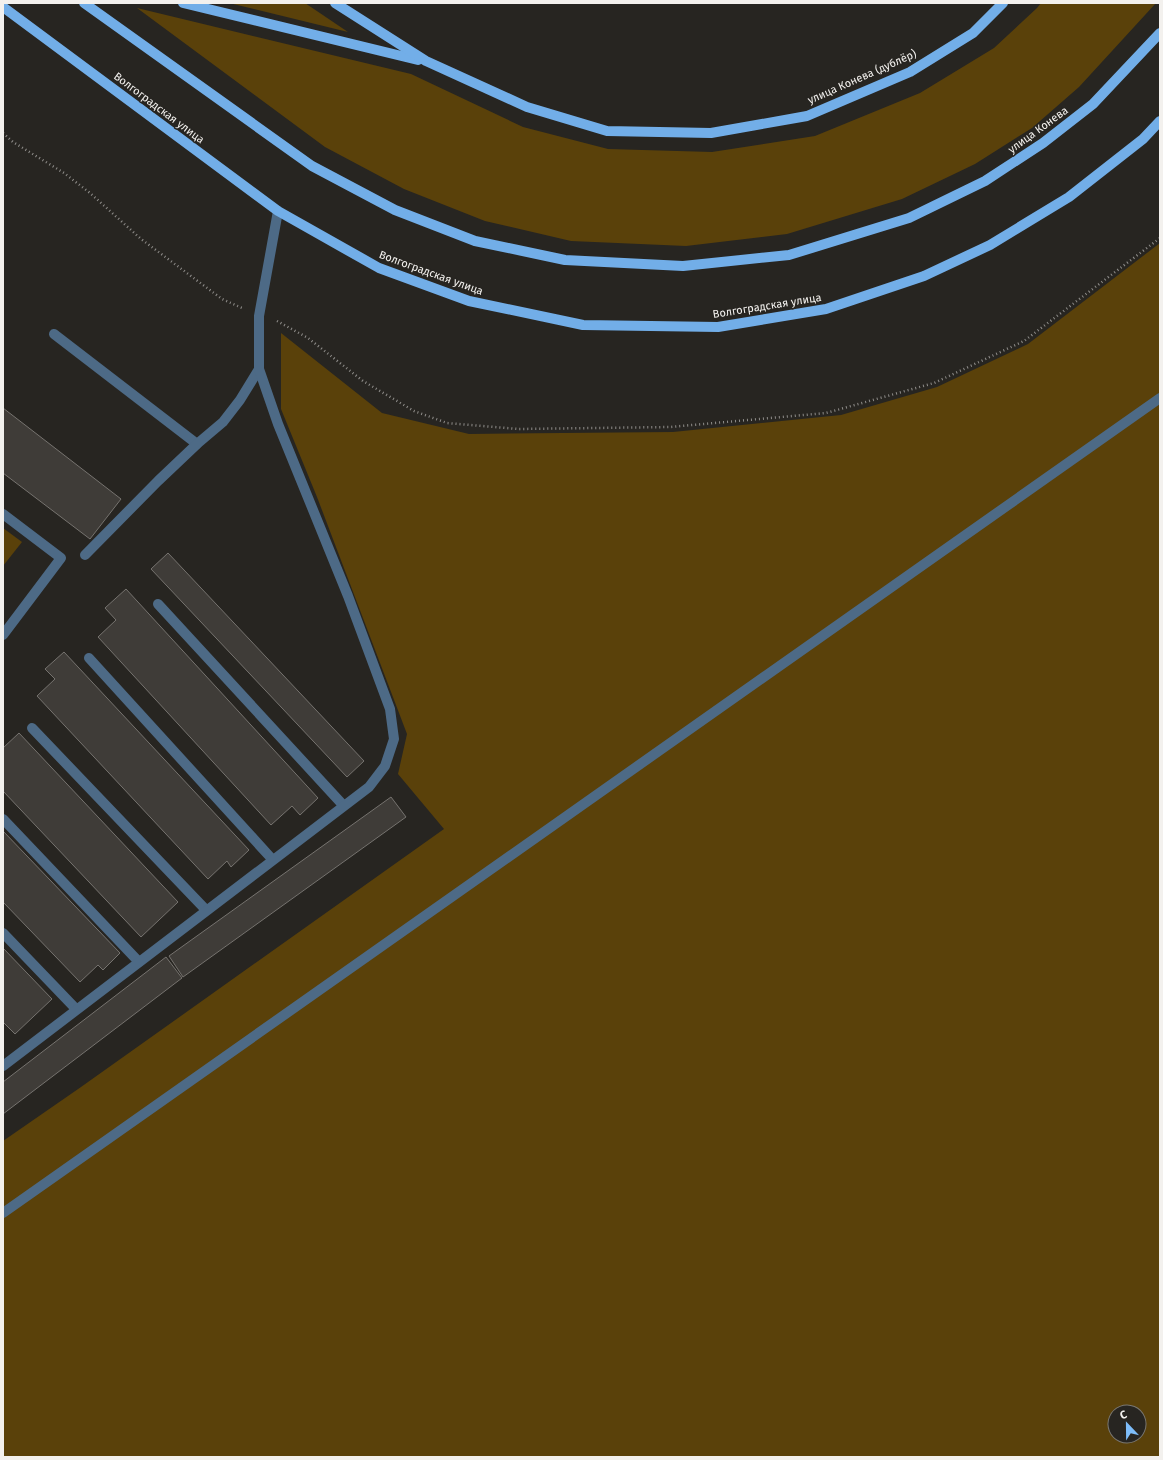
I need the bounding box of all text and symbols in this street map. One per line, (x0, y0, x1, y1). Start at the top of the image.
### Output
street label: улица Конева (дублёр) (806, 47, 919, 107)
street label: Волгоградская улица (111, 70, 207, 146)
street label: улица Конева (1005, 104, 1071, 156)
street label: Волгоградская улица (377, 248, 485, 298)
street label: Волгоградская улица (712, 291, 822, 321)
north arrow (1107, 1404, 1147, 1444)
text: С (1118, 1408, 1129, 1422)

